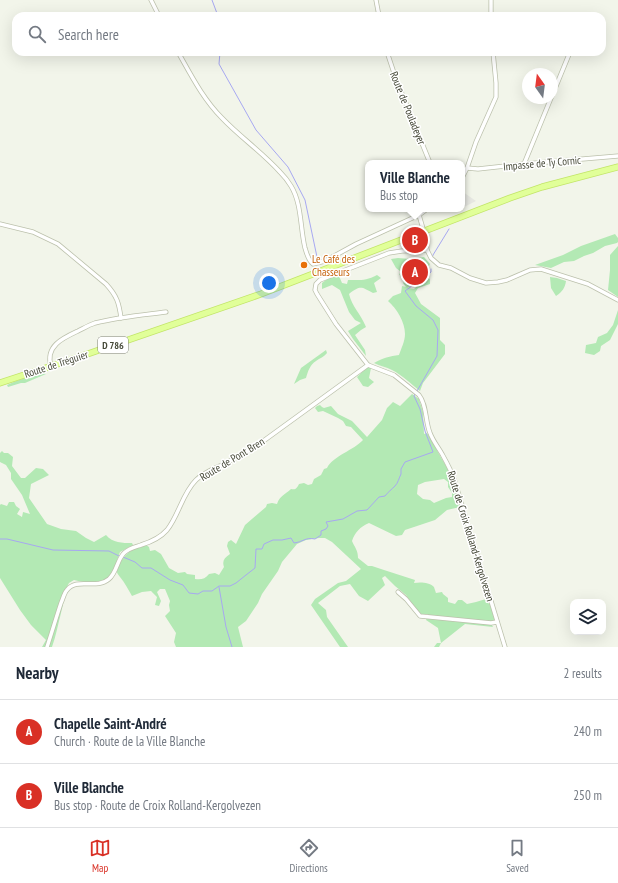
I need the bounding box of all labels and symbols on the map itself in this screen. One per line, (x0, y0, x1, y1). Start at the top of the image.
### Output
north arrow (522, 68, 558, 104)
street label: Route de Pouladeyer (387, 69, 429, 147)
street label: Impasse de Ty Cornic (502, 153, 582, 173)
pin: B (402, 225, 428, 255)
place label: Le Café des Chasseurs (312, 252, 355, 279)
pin: A (402, 257, 428, 287)
marker: Le Café des Chasseurs (299, 260, 309, 270)
your location (259, 273, 279, 293)
road number: D 786 (98, 337, 128, 353)
street label: Route de Tréguier (22, 347, 90, 381)
street label: Route de Pont Bren (197, 434, 267, 484)
street label: Route de Croix Rolland-Kergolvezen (444, 469, 498, 603)

